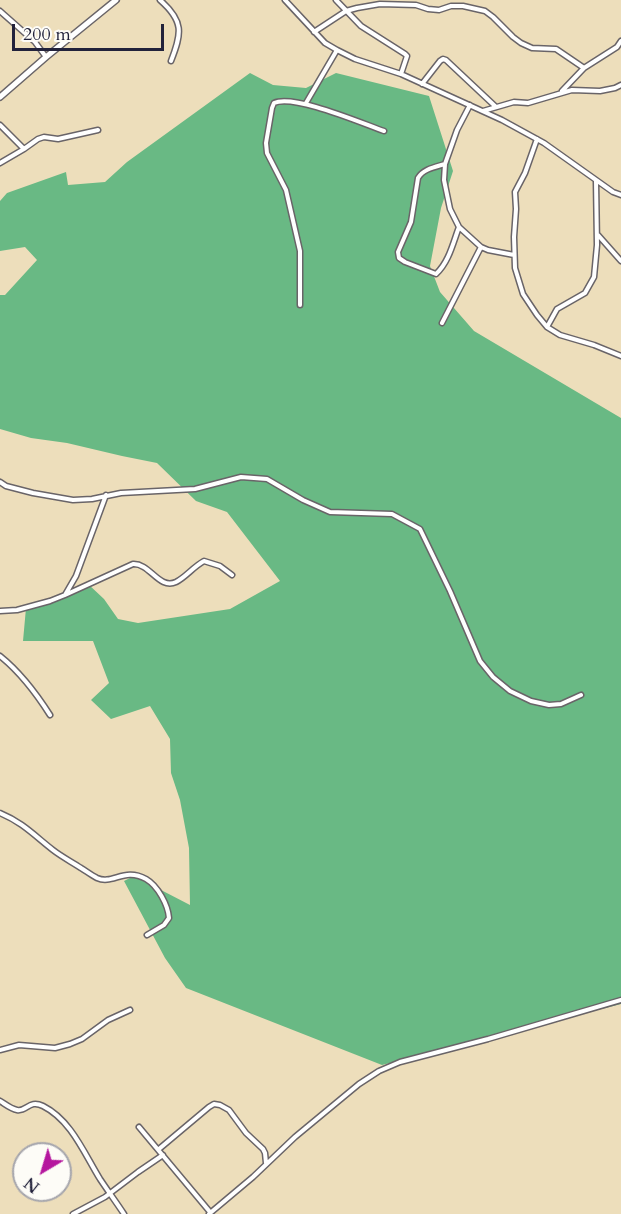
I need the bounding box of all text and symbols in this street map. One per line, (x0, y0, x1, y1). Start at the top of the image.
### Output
scale bar (15, 12, 166, 50)
text: 200 m (23, 22, 71, 47)
north arrow (12, 1142, 72, 1202)
text: N (20, 1172, 44, 1198)

